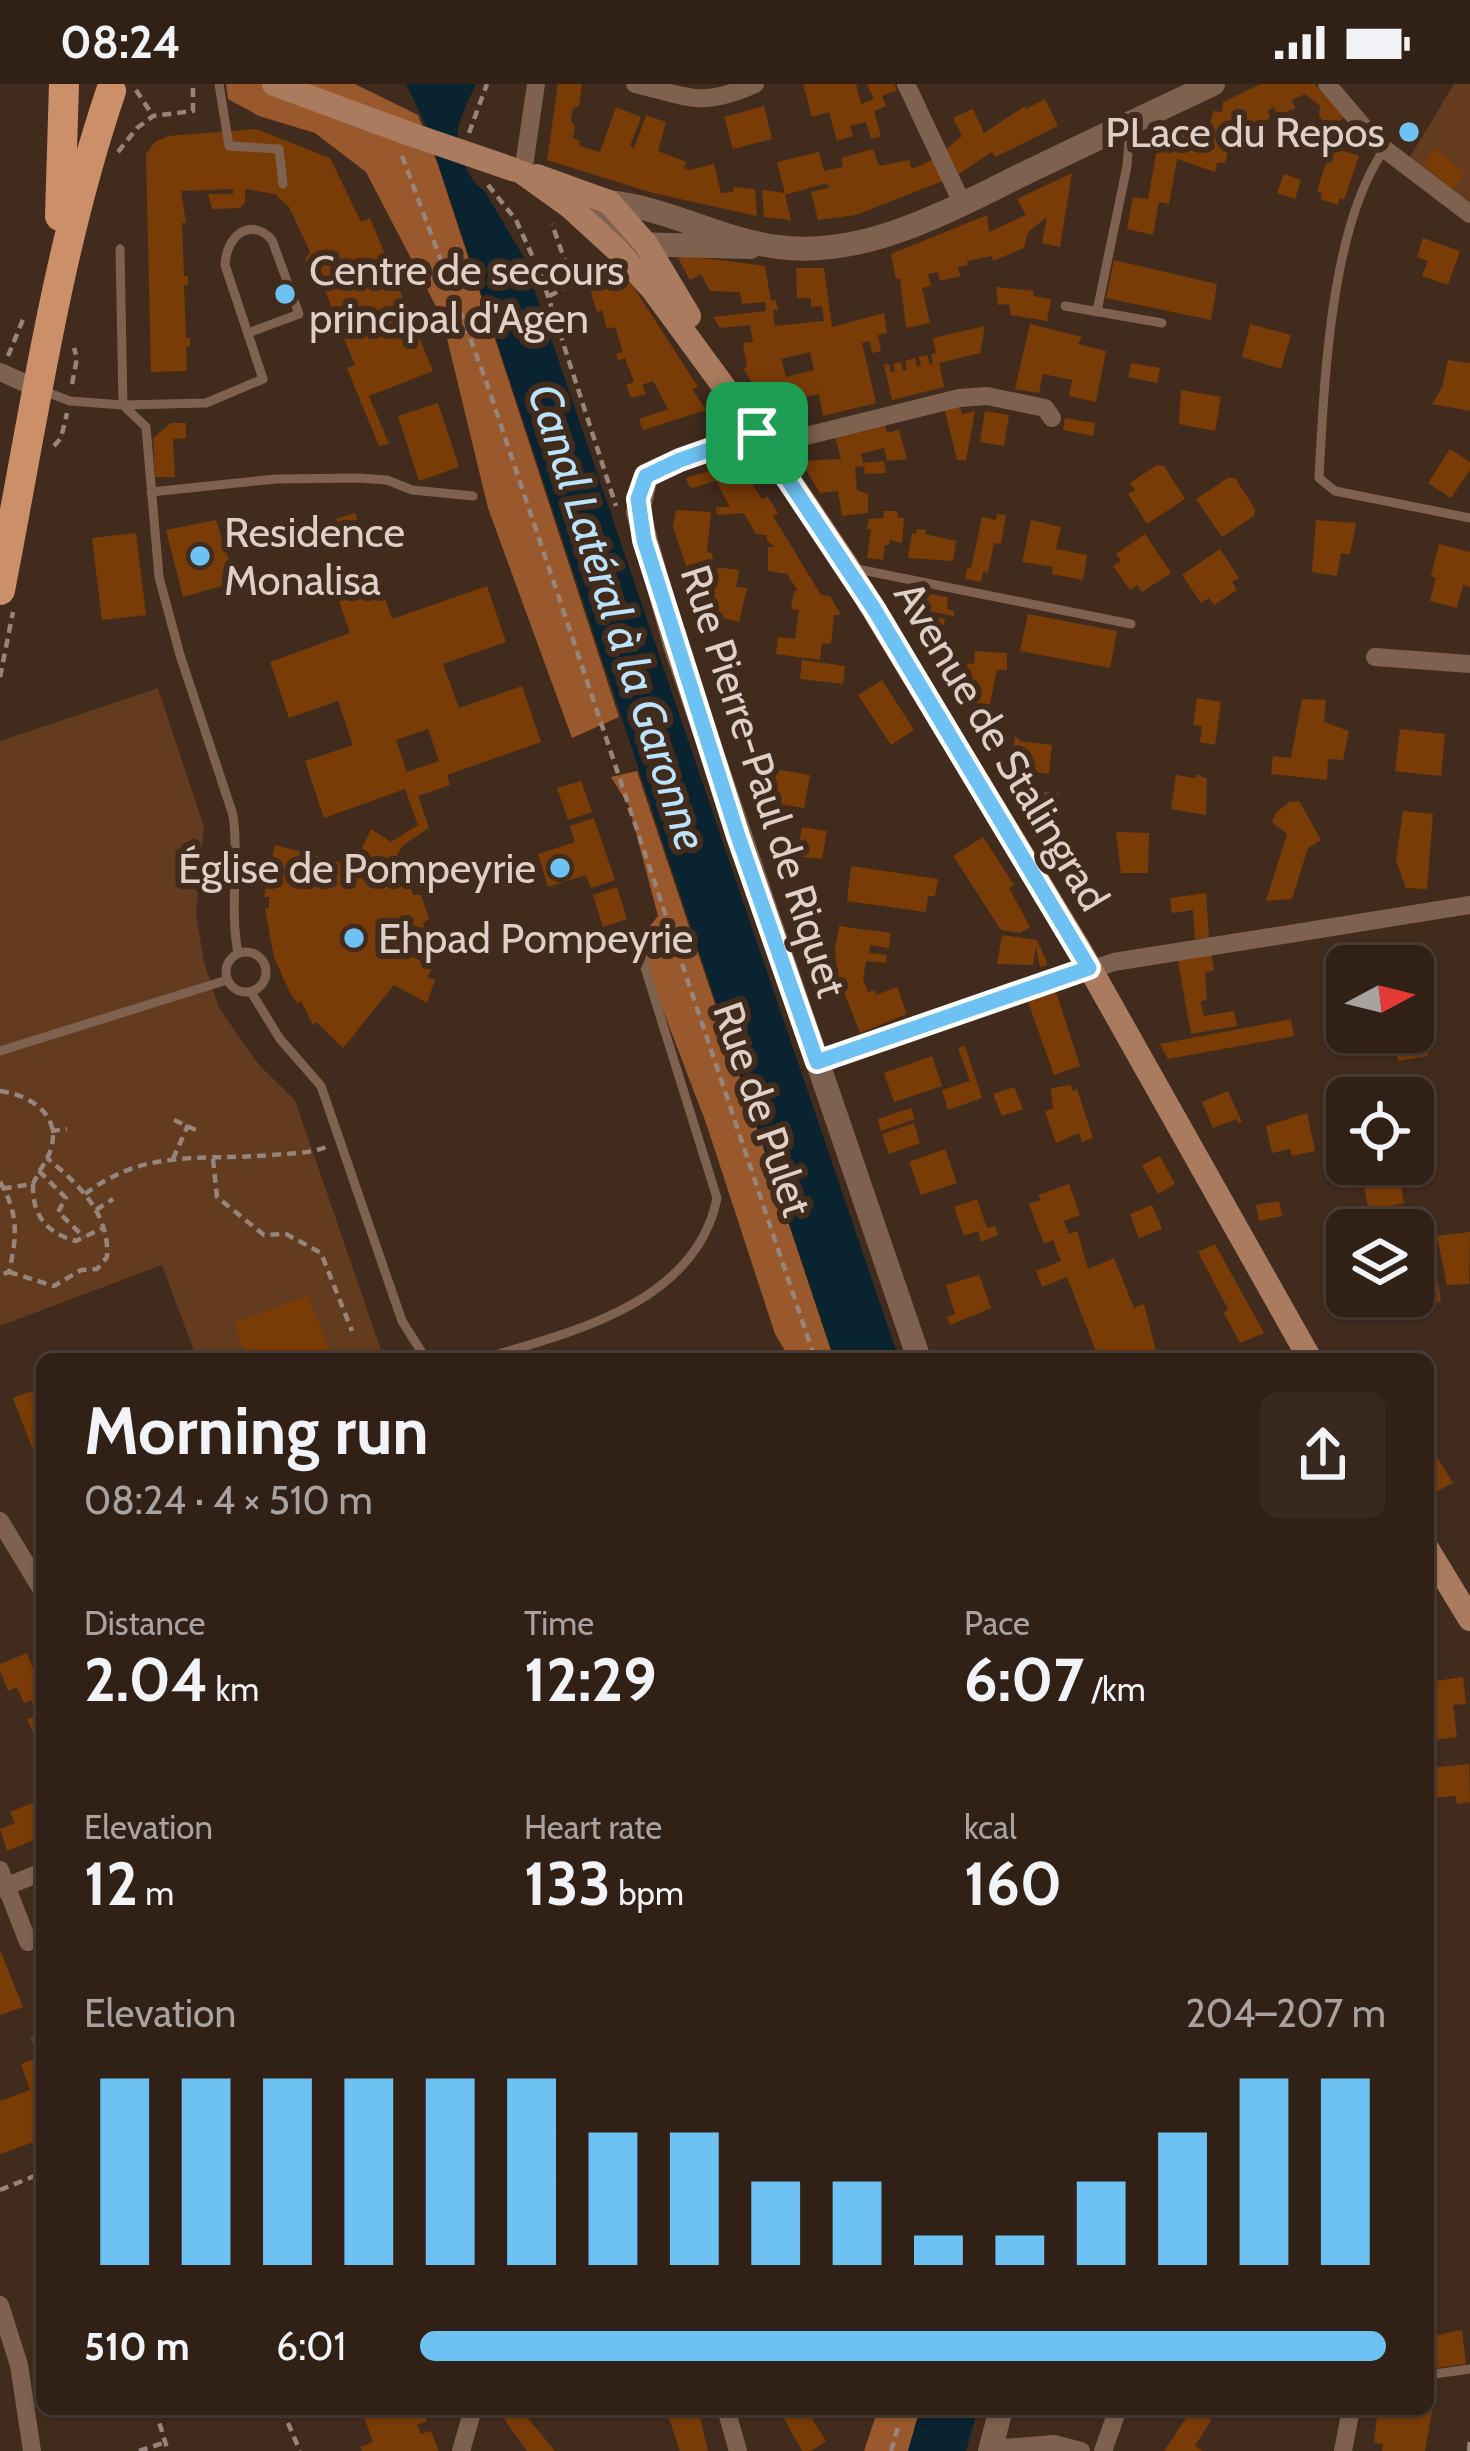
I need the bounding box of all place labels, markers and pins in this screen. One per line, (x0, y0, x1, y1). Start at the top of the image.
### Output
place label: PLace du Repos (1105, 106, 1385, 158)
marker: PLace du Repos (1396, 119, 1422, 145)
place label: Centre de secours principal d'Agen (309, 244, 624, 344)
marker: Centre de secours principal d'Agen (272, 281, 298, 307)
pin (706, 382, 808, 484)
place label: Residence Monalisa (224, 506, 405, 606)
marker: Residence Monalisa (187, 543, 213, 569)
place label: Église de Pompeyrie (178, 842, 536, 894)
marker: Église de Pompeyrie (547, 855, 573, 881)
place label: Ehpad Pompeyrie (378, 912, 693, 964)
marker: Ehpad Pompeyrie (341, 925, 367, 951)

